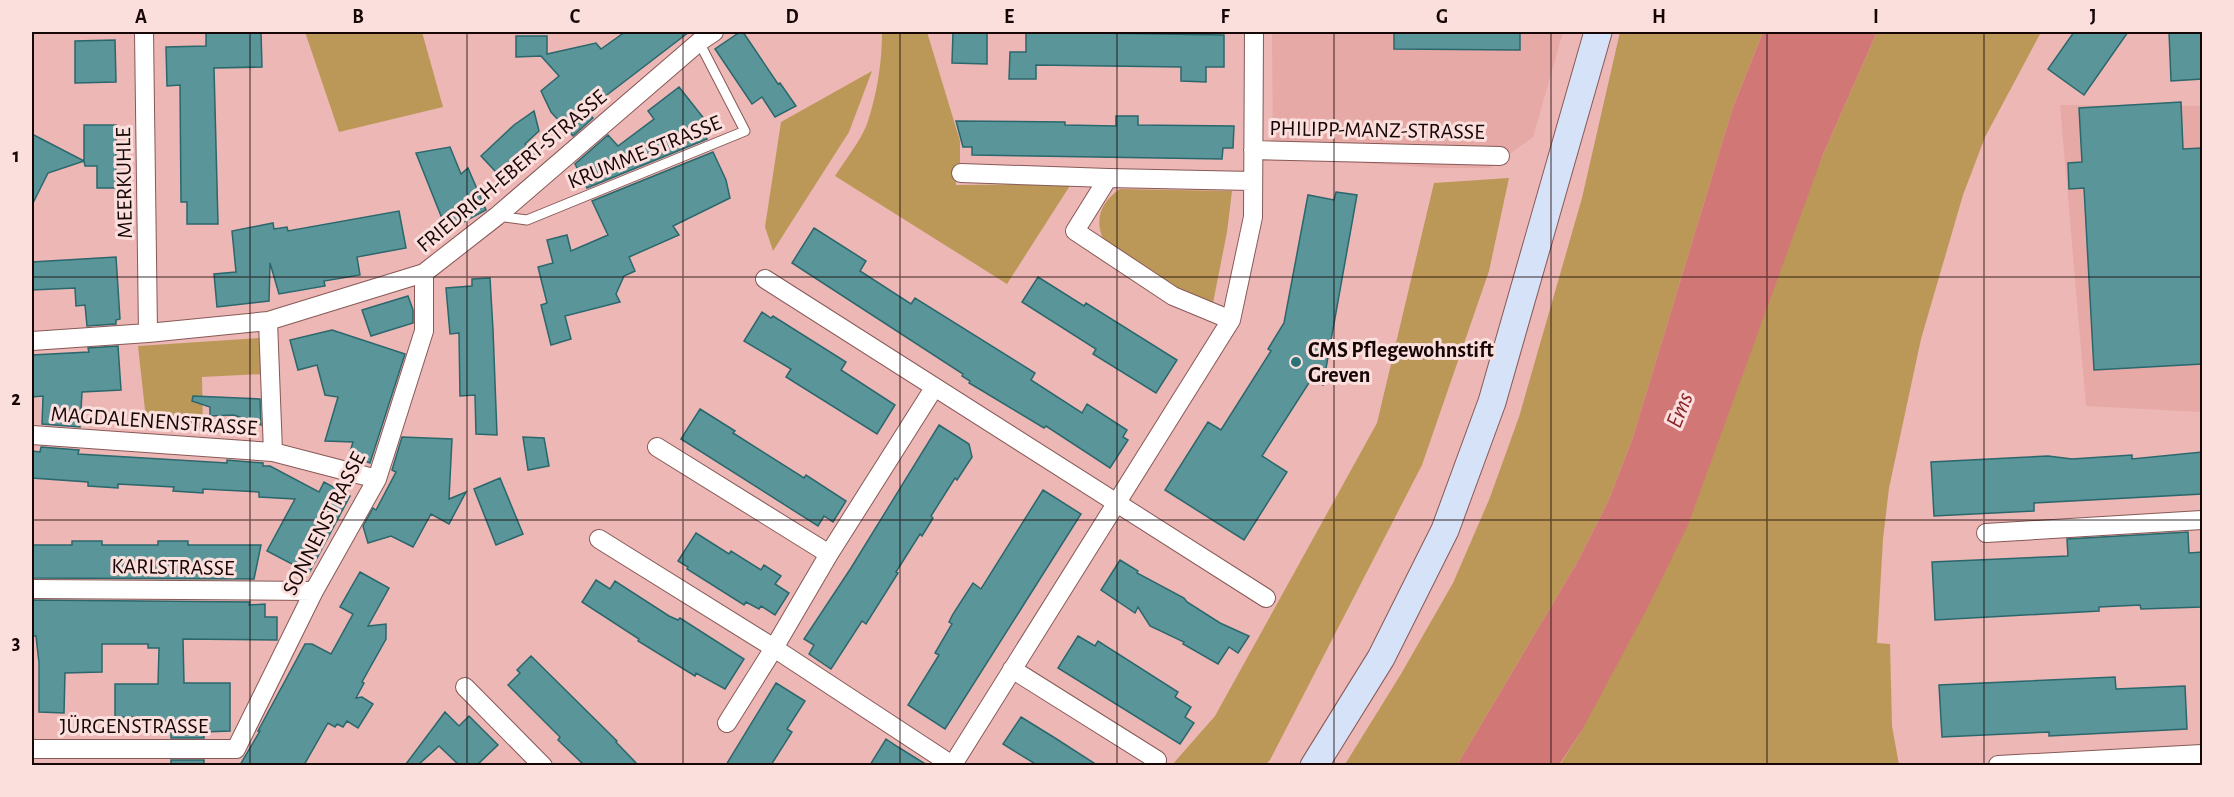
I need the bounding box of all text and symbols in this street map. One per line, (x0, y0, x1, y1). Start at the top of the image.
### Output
text: A (135, 7, 147, 27)
text: B (352, 7, 364, 27)
text: C (570, 7, 581, 27)
text: D (785, 7, 799, 27)
text: E (1004, 7, 1014, 27)
text: F (1220, 7, 1230, 27)
text: G (1436, 7, 1448, 27)
text: H (1652, 7, 1666, 27)
text: I (1873, 7, 1879, 27)
text: J (2090, 7, 2096, 27)
street label: FRIEDRICH-EBERT-STRASSE (413, 85, 611, 256)
street label: KRUMME STRASSE (564, 111, 725, 193)
street label: PHILIPP-MANZ-STRASSE (1269, 117, 1485, 143)
street label: MEERKUHLE (112, 127, 136, 239)
text: 1 (12, 146, 20, 166)
place label: CMS Pflegewohnstift Greven (1308, 339, 1494, 386)
marker: CMS Pflegewohnstift Greven (1289, 355, 1303, 369)
text: 2 (11, 389, 21, 409)
water label: Ems (1662, 389, 1698, 431)
street label: MAGDALENENSTRASSE (50, 403, 258, 439)
street label: SONNENSTRASSE (278, 448, 370, 598)
street label: KARLSTRASSE (111, 555, 235, 579)
text: 3 (12, 633, 20, 653)
street label: JÜRGENSTRASSE (60, 715, 209, 737)

